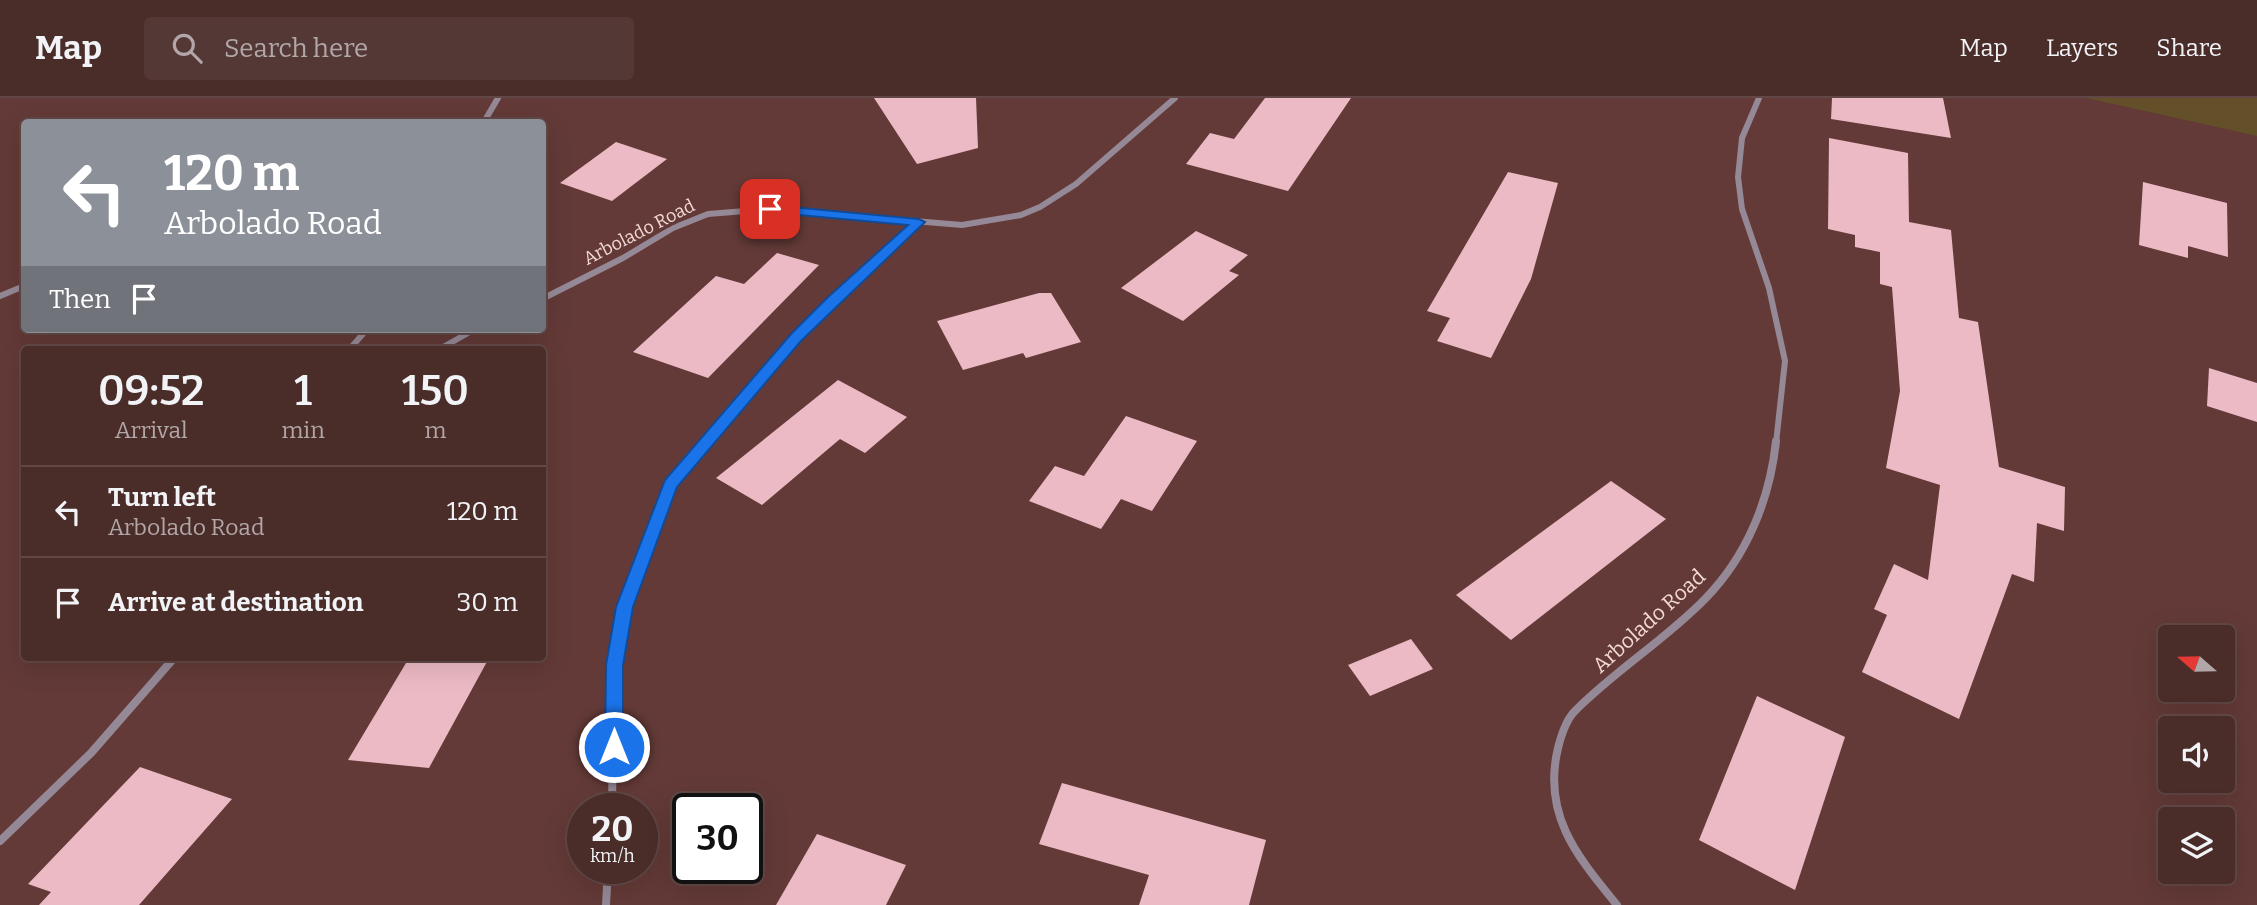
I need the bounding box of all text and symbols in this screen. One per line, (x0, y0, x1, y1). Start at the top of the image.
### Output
search box (144, 17, 634, 80)
text: Map (35, 28, 102, 68)
icon: search (168, 29, 206, 67)
text: Search here (224, 33, 368, 64)
text: Map (1960, 34, 2008, 62)
text: Layers (2046, 34, 2118, 62)
text: Share (2156, 34, 2222, 62)
text: 120 m (164, 144, 299, 203)
icon: left (49, 147, 140, 238)
pin (740, 179, 800, 239)
icon: arrive (751, 190, 789, 228)
street label: Arbolado Road (579, 194, 699, 270)
text: Arbolado Road (164, 204, 382, 242)
icon: arrive (125, 280, 163, 318)
text: Then (49, 284, 111, 315)
text: 09:52 (98, 366, 205, 416)
text: 1 (294, 366, 312, 416)
text: 150 (402, 366, 469, 416)
text: Arrival (115, 416, 188, 444)
text: min (281, 416, 325, 444)
text: m (424, 416, 446, 444)
text: Turn left (108, 482, 216, 513)
icon: left (49, 493, 87, 531)
text: 120 m (447, 496, 518, 527)
text: Arbolado Road (108, 513, 265, 541)
street label: Arbolado Road (1587, 564, 1711, 678)
icon: arrive (49, 584, 87, 622)
text: Arrive at destination (108, 587, 363, 618)
text: 30 m (457, 587, 518, 618)
north arrow (2158, 625, 2235, 702)
map controls (2158, 625, 2235, 884)
position arrow (577, 710, 651, 784)
button: sound (2158, 716, 2235, 793)
speed limit sign: 30 (672, 793, 763, 884)
button: layers (2158, 807, 2235, 884)
text: 20 (592, 808, 633, 850)
text: km/h (590, 845, 635, 867)

